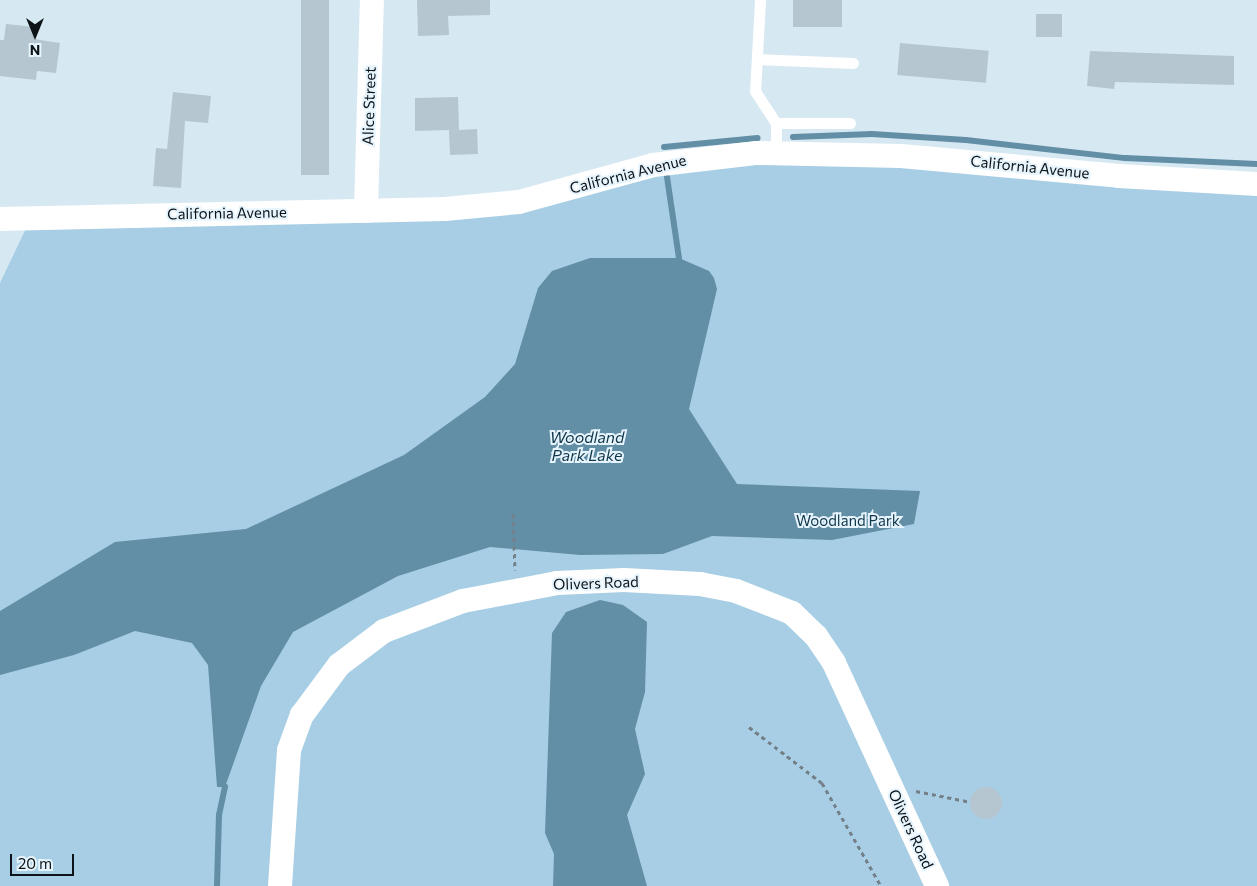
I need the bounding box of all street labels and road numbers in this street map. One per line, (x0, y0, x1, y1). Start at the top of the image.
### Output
street label: Alice Street (359, 66, 379, 146)
street label: California Avenue (568, 151, 688, 197)
street label: California Avenue (970, 152, 1090, 182)
street label: California Avenue (167, 203, 287, 223)
street label: Olivers Road (553, 573, 639, 593)
street label: Olivers Road (885, 786, 937, 872)

